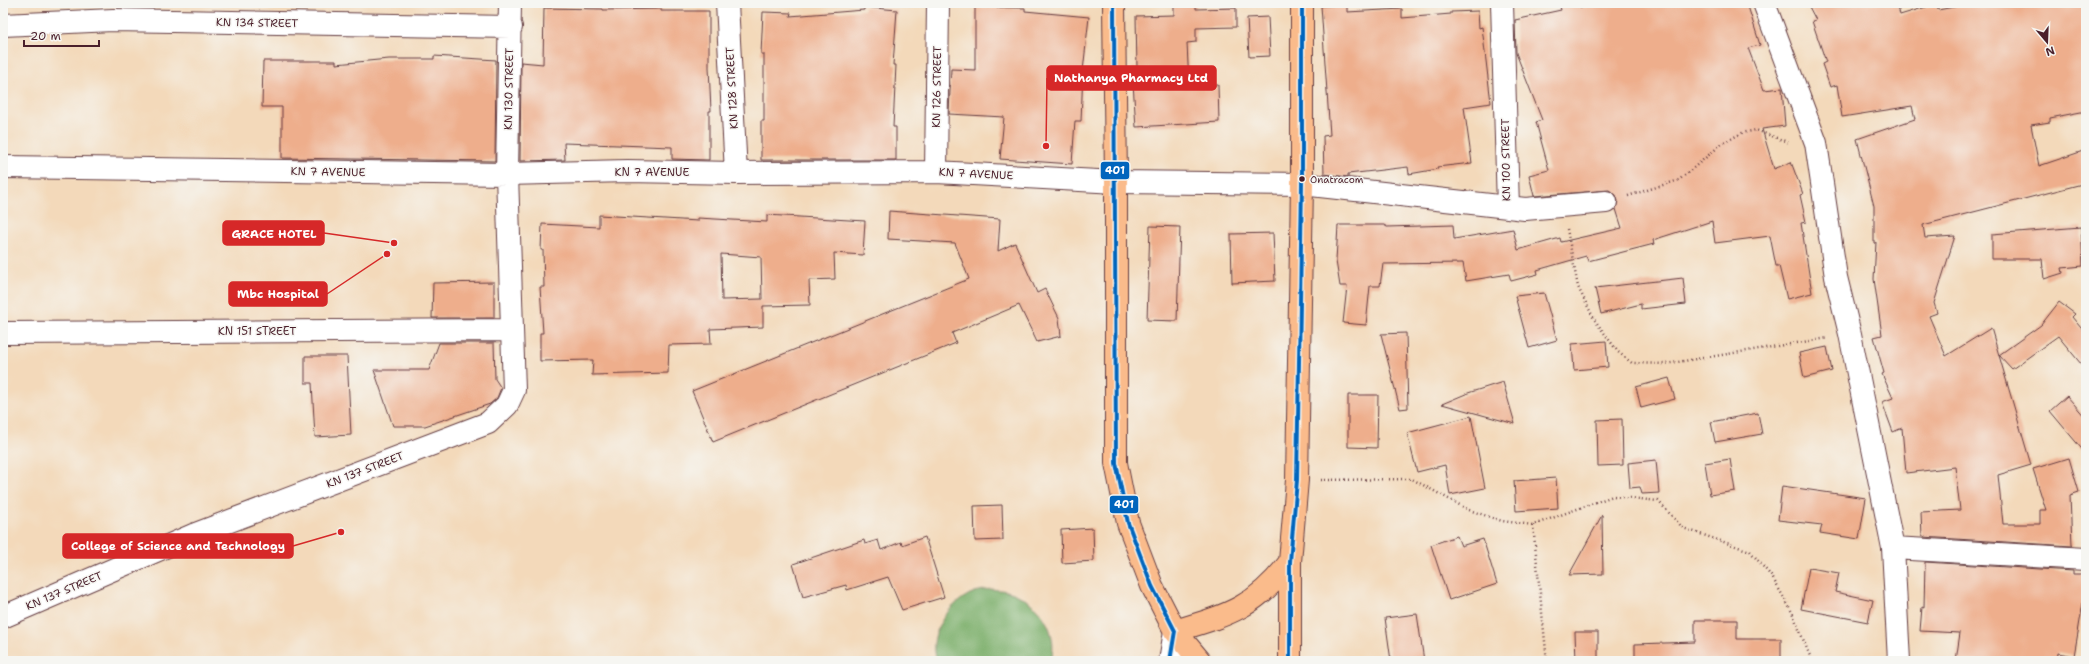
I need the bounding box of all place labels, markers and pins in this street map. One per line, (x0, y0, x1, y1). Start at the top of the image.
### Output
callout: Nathanya Pharmacy Ltd (1047, 66, 1216, 90)
place label: Onatracom (1310, 173, 1364, 186)
marker: Onatracom (1297, 174, 1307, 184)
callout: GRACE HOTEL (223, 221, 324, 245)
callout: Mbc Hospital (229, 282, 327, 306)
callout: College of Science and Technology (63, 534, 293, 558)

